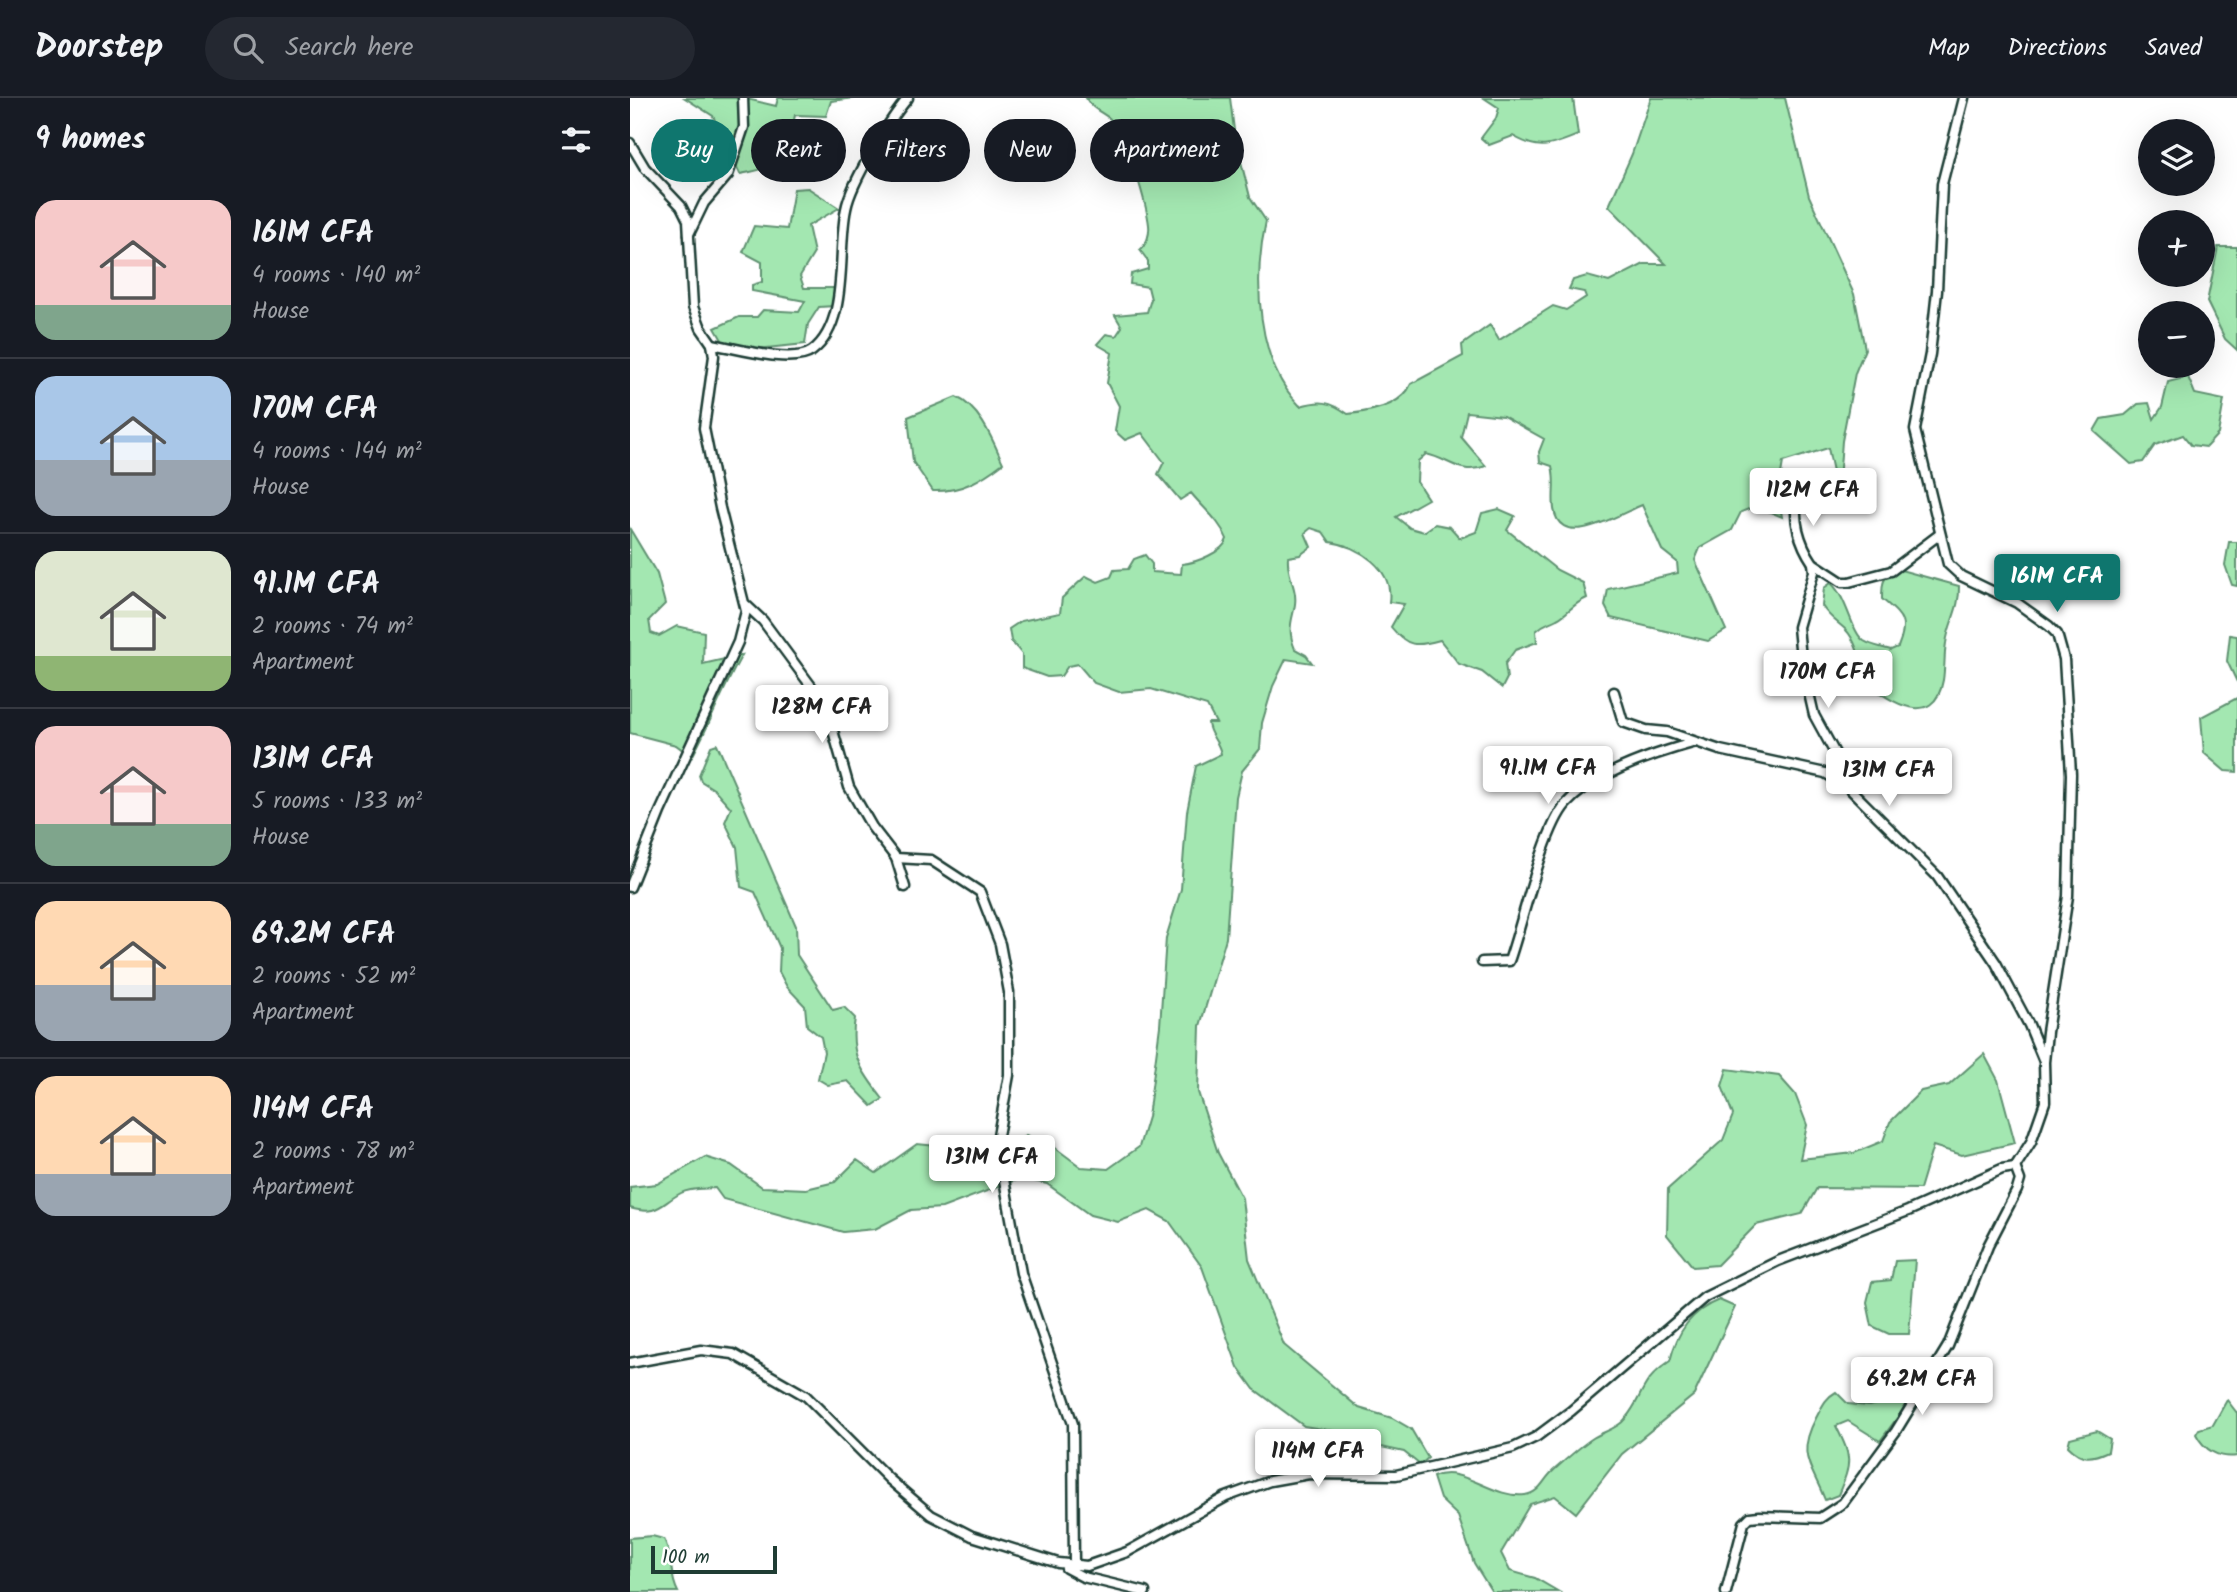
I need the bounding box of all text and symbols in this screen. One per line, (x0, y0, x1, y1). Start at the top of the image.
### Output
search box (205, 17, 695, 80)
text: Doorstep (35, 22, 163, 75)
text: Search here (285, 27, 413, 69)
icon: search (229, 29, 267, 67)
text: Map (1928, 29, 1970, 68)
text: Directions (2008, 29, 2107, 68)
text: Saved (2145, 29, 2202, 68)
text: 9 homes (35, 116, 146, 164)
chip: Buy (651, 119, 737, 182)
chip: Rent (751, 119, 846, 182)
chip: Filters (860, 119, 970, 182)
chip: New (984, 119, 1076, 182)
chip: Apartment (1090, 119, 1244, 182)
map controls (2138, 119, 2215, 378)
button: layers (2138, 119, 2215, 196)
icon: filters (557, 121, 595, 159)
text: 161M CFA (252, 210, 374, 258)
button: + (2138, 210, 2215, 287)
icon: home (91, 228, 175, 312)
text: 4 rooms · 140 m² (252, 258, 420, 294)
text: House (252, 294, 309, 330)
button: − (2138, 301, 2215, 378)
text: 170M CFA (252, 386, 379, 434)
icon: home (91, 404, 175, 488)
text: 4 rooms · 144 m² (252, 434, 422, 470)
pin: 112M CFA (1741, 468, 1885, 528)
text: House (252, 470, 309, 506)
text: 112M CFA (1766, 473, 1860, 509)
pin: 161M CFA (1985, 554, 2129, 614)
text: 161M CFA (2010, 559, 2104, 595)
text: 91.1M CFA (252, 561, 380, 609)
icon: home (91, 579, 175, 663)
text: 2 rooms · 74 m² (252, 609, 413, 645)
text: Apartment (252, 645, 354, 681)
pin: 170M CFA (1756, 650, 1900, 710)
text: 170M CFA (1780, 655, 1877, 691)
pin: 128M CFA (750, 686, 894, 745)
text: 128M CFA (771, 690, 873, 726)
text: 131M CFA (252, 736, 374, 784)
pin: 91.1M CFA (1468, 746, 1628, 806)
pin: 131M CFA (1817, 748, 1961, 808)
text: 91.1M CFA (1499, 751, 1597, 787)
text: 131M CFA (1842, 753, 1936, 789)
icon: home (91, 754, 175, 838)
text: 5 rooms · 133 m² (252, 784, 422, 820)
text: House (252, 820, 309, 856)
text: 69.2M CFA (252, 911, 396, 959)
icon: home (91, 929, 175, 1013)
text: 2 rooms · 52 m² (252, 959, 415, 995)
text: Apartment (252, 995, 354, 1031)
text: 114M CFA (252, 1086, 374, 1134)
icon: home (91, 1104, 175, 1188)
text: 2 rooms · 78 m² (252, 1134, 414, 1170)
pin: 131M CFA (920, 1136, 1064, 1195)
text: 131M CFA (945, 1140, 1039, 1176)
text: Apartment (252, 1170, 354, 1206)
pin: 69.2M CFA (1842, 1358, 2002, 1417)
text: 69.2M CFA (1867, 1362, 1977, 1398)
pin: 114M CFA (1246, 1430, 1390, 1489)
text: 114M CFA (1271, 1434, 1365, 1470)
scale bar (651, 1543, 777, 1575)
text: 100 m (662, 1543, 710, 1573)

